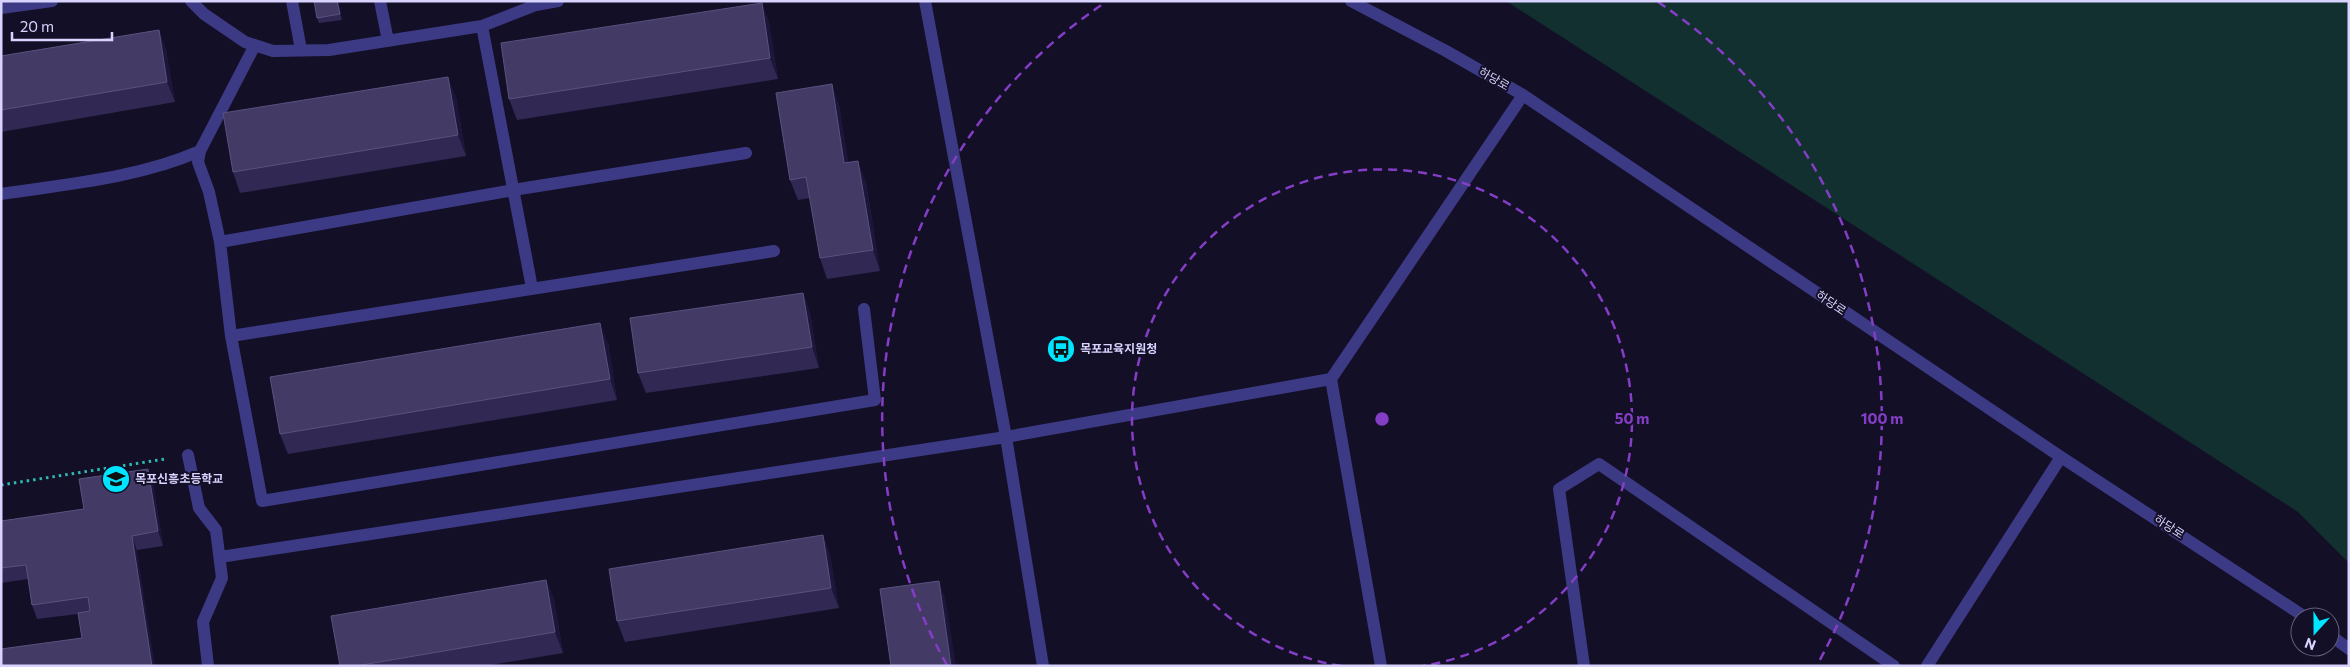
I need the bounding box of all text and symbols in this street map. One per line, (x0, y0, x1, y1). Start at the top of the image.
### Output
scale bar (12, 10, 112, 42)
text: 20 m (20, 17, 54, 35)
street label: 하당로 (1477, 64, 1512, 92)
street label: 하당로 (1814, 287, 1849, 317)
bus stop icon: 목포교육지원청 (1046, 334, 1076, 364)
place label: 목포교육지원청 (1080, 341, 1157, 355)
text: 50 m (1615, 409, 1649, 427)
text: 100 m (1861, 409, 1903, 427)
centre of rings (1373, 410, 1391, 428)
school or university icon: 목포신흥초등학교 (101, 464, 131, 494)
place label: 목포신흥초등학교 (135, 471, 223, 485)
street label: 하당로 (2152, 511, 2187, 541)
north arrow (2290, 607, 2340, 657)
text: N (2302, 635, 2318, 654)

